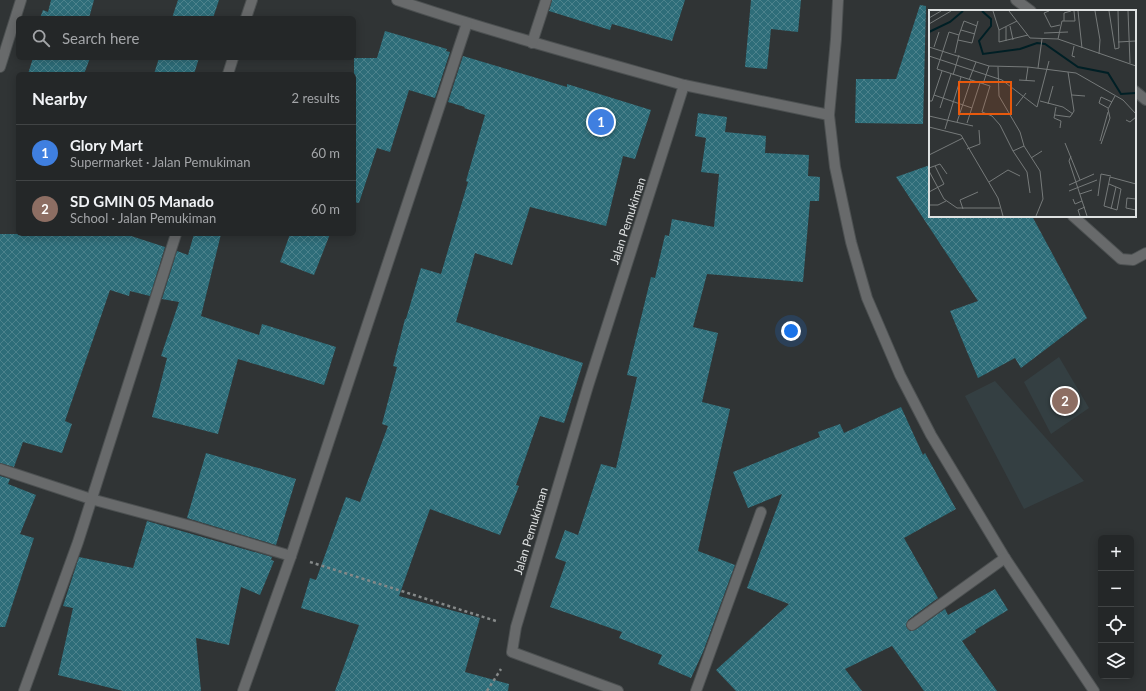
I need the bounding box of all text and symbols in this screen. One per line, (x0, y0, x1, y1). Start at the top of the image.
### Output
inset map (929, 10, 1136, 217)
search box (16, 16, 356, 60)
icon: search (30, 27, 52, 49)
text: Search here (62, 29, 139, 47)
text: Nearby (32, 88, 87, 109)
text: 2 results (292, 90, 340, 106)
pin: 1 (588, 107, 614, 137)
text: Glory Mart (70, 136, 143, 154)
text: 1 (41, 145, 49, 161)
text: 60 m (311, 145, 340, 161)
text: Supermarket · Jalan Pemukiman (70, 154, 251, 170)
street label: Jalan Pemukiman (606, 175, 649, 266)
text: SD GMIN 05 Manado (70, 192, 214, 210)
text: 2 (41, 201, 49, 217)
text: 60 m (311, 201, 340, 217)
text: School · Jalan Pemukiman (70, 210, 216, 226)
your location (781, 321, 801, 341)
pin: 2 (1052, 386, 1078, 416)
street label: Jalan Pemukiman (510, 485, 551, 576)
map controls (1098, 535, 1134, 679)
button: + (1098, 535, 1134, 571)
button: − (1098, 571, 1134, 607)
button: locate (1098, 607, 1134, 643)
button: layers (1098, 643, 1134, 679)

